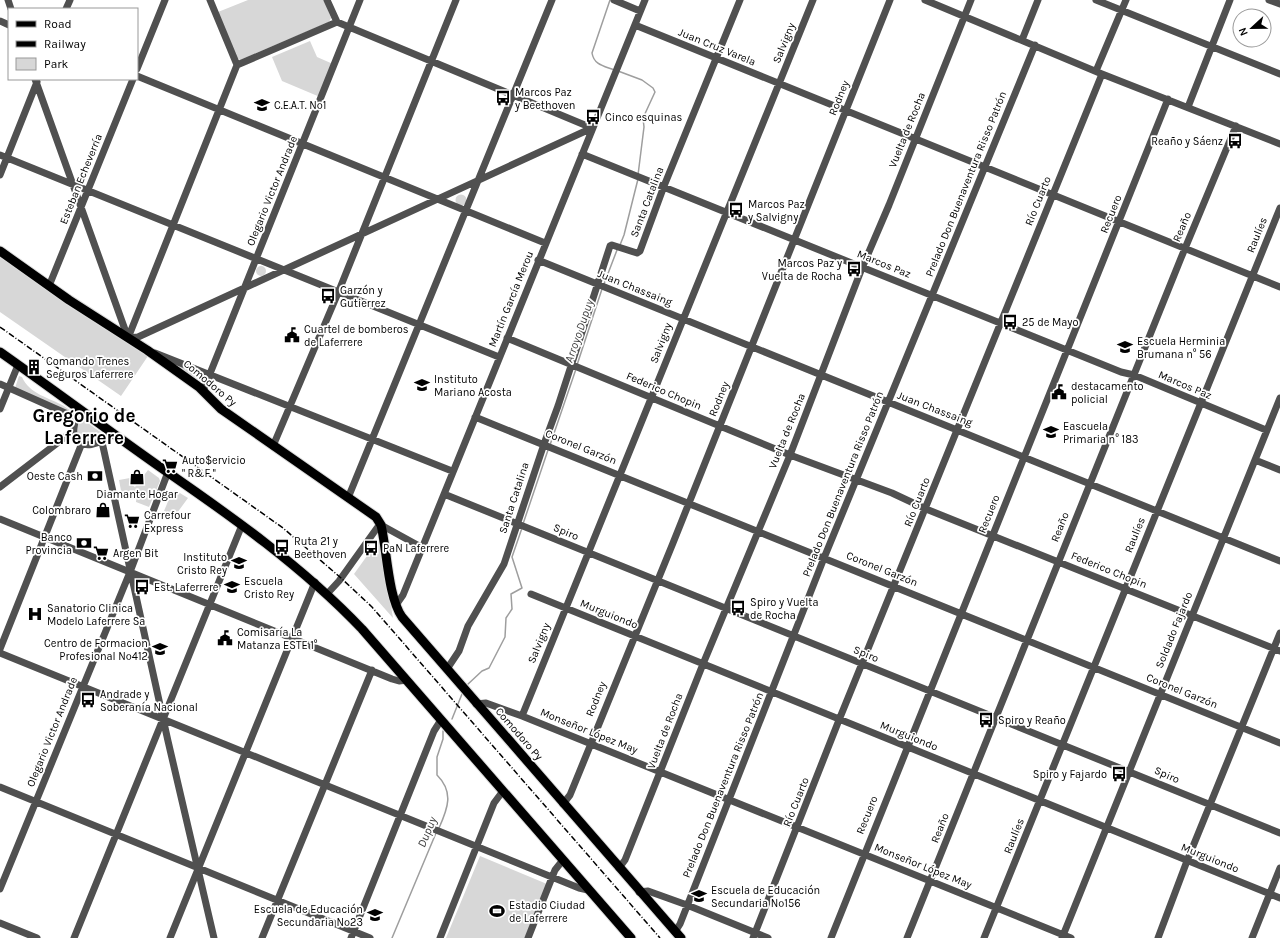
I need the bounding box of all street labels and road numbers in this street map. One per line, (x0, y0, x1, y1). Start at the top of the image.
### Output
street label: Salvigny (770, 21, 798, 65)
street label: Juan Cruz Varela (676, 26, 758, 68)
street label: Rodney (826, 79, 852, 117)
street label: Prelado Don Buenaventura Risso Patrón (923, 89, 1009, 279)
street label: Vuelta de Rocha (886, 90, 928, 170)
street label: Esteban Echeverría (57, 132, 105, 226)
street label: Olegario Victor Andrade (244, 134, 300, 248)
street label: Santa Catalina (628, 165, 666, 239)
street label: Río Cuarto (1022, 174, 1054, 228)
street label: Recuero (1097, 193, 1125, 235)
street label: Reaño (1170, 210, 1194, 244)
street label: Raulíes (1244, 215, 1270, 255)
street label: Marcos Paz (855, 247, 913, 281)
street label: Martín García Merou (486, 249, 536, 349)
street label: Juan Chassaing (596, 267, 675, 309)
street label: Salvigny (647, 321, 675, 365)
street label: Comodoro Py (181, 357, 239, 409)
street label: Marcos Paz (1156, 368, 1214, 402)
street label: Federico Chopin (624, 369, 704, 413)
street label: Rodney (706, 380, 732, 418)
street label: Prelado Don Buenaventura Risso Patrón (800, 389, 886, 579)
street label: Juan Chassaing (896, 389, 975, 430)
street label: Vuelta de Rocha (766, 391, 808, 471)
street label: Coronel Garzón (543, 427, 619, 467)
street label: Santa Catalina (496, 461, 532, 535)
street label: Río Cuarto (901, 475, 933, 529)
street label: Recuero (975, 493, 1003, 535)
street label: Reaño (1048, 510, 1072, 544)
street label: Raulíes (1122, 515, 1148, 555)
street label: Spiro (551, 521, 581, 543)
street label: Coronel Garzón (844, 549, 920, 589)
street label: Federico Chopin (1069, 549, 1149, 591)
street label: Soldado Fajardo (1153, 590, 1195, 670)
street label: Murguiondo (578, 597, 640, 631)
street label: Salvigny (525, 621, 553, 665)
street label: Spiro (851, 643, 881, 665)
street label: Coronel Garzón (1144, 671, 1220, 711)
street label: Olegario Victor Andrade (24, 675, 80, 789)
street label: Rodney (583, 680, 609, 718)
street label: Prelado Don Buenaventura Risso Patrón (680, 690, 766, 880)
street label: Vuelta de Rocha (645, 691, 685, 771)
street label: Comodoro Py (493, 705, 545, 763)
street label: Monseñor López May (538, 705, 640, 757)
street label: Murguiondo (878, 719, 940, 753)
street label: Spiro (1152, 764, 1182, 786)
street label: Río Cuarto (780, 775, 812, 829)
street label: Recuero (853, 794, 881, 836)
street label: Reaño (928, 811, 952, 845)
street label: Raulíes (1001, 816, 1027, 856)
street label: Monseñor López May (872, 840, 974, 892)
street label: Murguiondo (1179, 841, 1241, 875)

